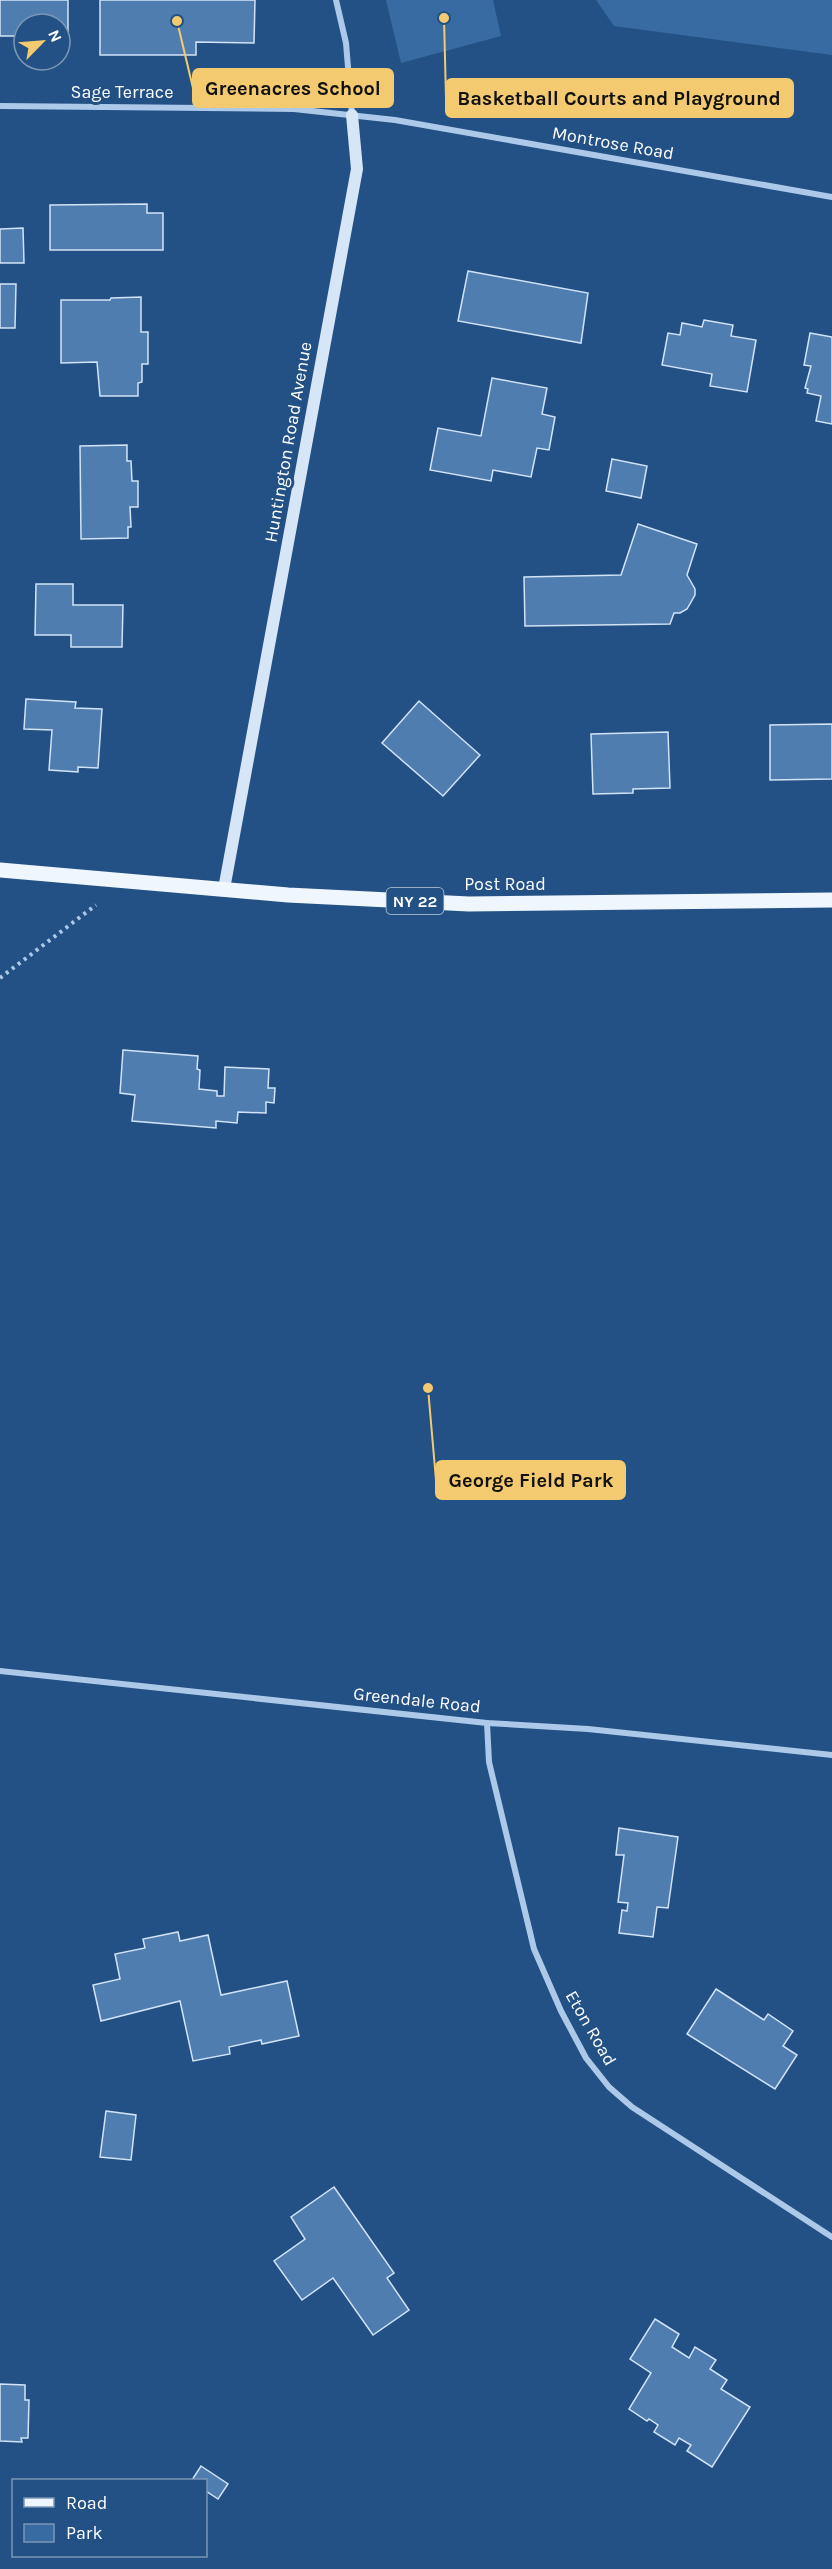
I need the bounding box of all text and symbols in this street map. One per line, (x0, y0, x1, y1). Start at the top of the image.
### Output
north arrow (12, 12, 72, 72)
text: N (44, 27, 66, 45)
callout: Greenacres School (193, 69, 393, 107)
text: Greenacres School (205, 77, 381, 100)
callout: Basketball Courts and Playground (446, 79, 793, 117)
street label: Sage Terrace (71, 81, 173, 103)
text: Basketball Courts and Playground (457, 87, 781, 110)
street label: Montrose Road (550, 121, 676, 165)
street label: Huntington Road Avenue (259, 340, 317, 544)
street label: Post Road (464, 873, 546, 895)
road number: NY 22 (386, 888, 444, 914)
callout: George Field Park (436, 1461, 625, 1499)
text: George Field Park (449, 1469, 614, 1492)
street label: Greendale Road (352, 1682, 482, 1718)
street label: Eton Road (561, 1986, 621, 2070)
legend (12, 2479, 207, 2557)
text: Road (66, 2492, 107, 2514)
text: Park (66, 2522, 103, 2544)

